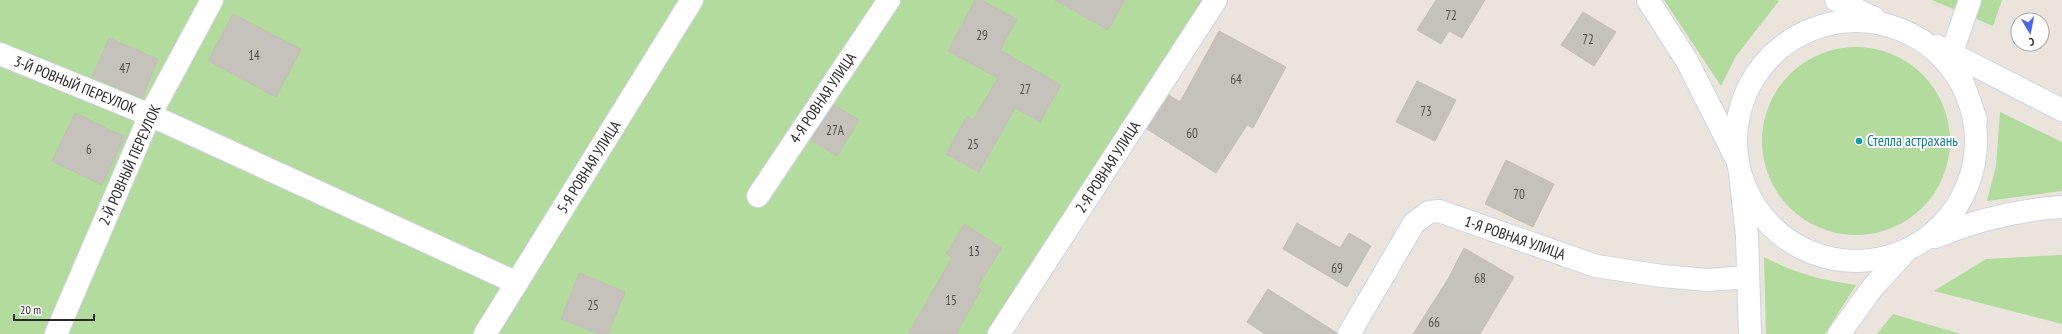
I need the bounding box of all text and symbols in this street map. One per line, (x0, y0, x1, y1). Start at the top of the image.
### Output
house number: 72 (1445, 7, 1457, 24)
north arrow (2010, 12, 2050, 52)
house number: 29 (976, 27, 988, 44)
house number: 72 (1582, 31, 1594, 48)
text: С (2028, 35, 2035, 49)
house number: 14 (248, 47, 260, 64)
street label: 4-Я РОВНАЯ УЛИЦА (785, 48, 860, 147)
street label: 3-Й РОВНЫЙ ПЕРЕУЛОК (11, 51, 140, 118)
house number: 47 (119, 60, 131, 77)
house number: 64 (1230, 71, 1242, 88)
house number: 27 (1019, 81, 1031, 98)
street label: 2-Й РОВНЫЙ ПЕРЕУЛОК (94, 101, 165, 228)
house number: 73 (1420, 103, 1432, 120)
street label: 5-Я РОВНАЯ УЛИЦА (553, 116, 625, 217)
street label: 2-Я РОВНАЯ УЛИЦА (1071, 117, 1145, 216)
house number: 27А (826, 122, 845, 139)
house number: 60 (1186, 125, 1198, 142)
place label: Стелла астрахань (1867, 131, 1958, 150)
house number: 25 (967, 136, 979, 153)
marker: Стелла астрахань (1854, 136, 1864, 146)
house number: 6 (86, 141, 92, 158)
house number: 70 (1513, 186, 1525, 203)
street label: 1-Я РОВНАЯ УЛИЦА (1462, 211, 1569, 264)
house number: 13 (968, 243, 980, 260)
house number: 69 (1331, 260, 1343, 277)
house number: 68 (1474, 270, 1486, 287)
house number: 15 (945, 292, 957, 309)
scale bar (14, 296, 94, 322)
house number: 25 (587, 297, 599, 314)
text: 20 m (20, 302, 41, 317)
house number: 66 (1428, 314, 1440, 331)

